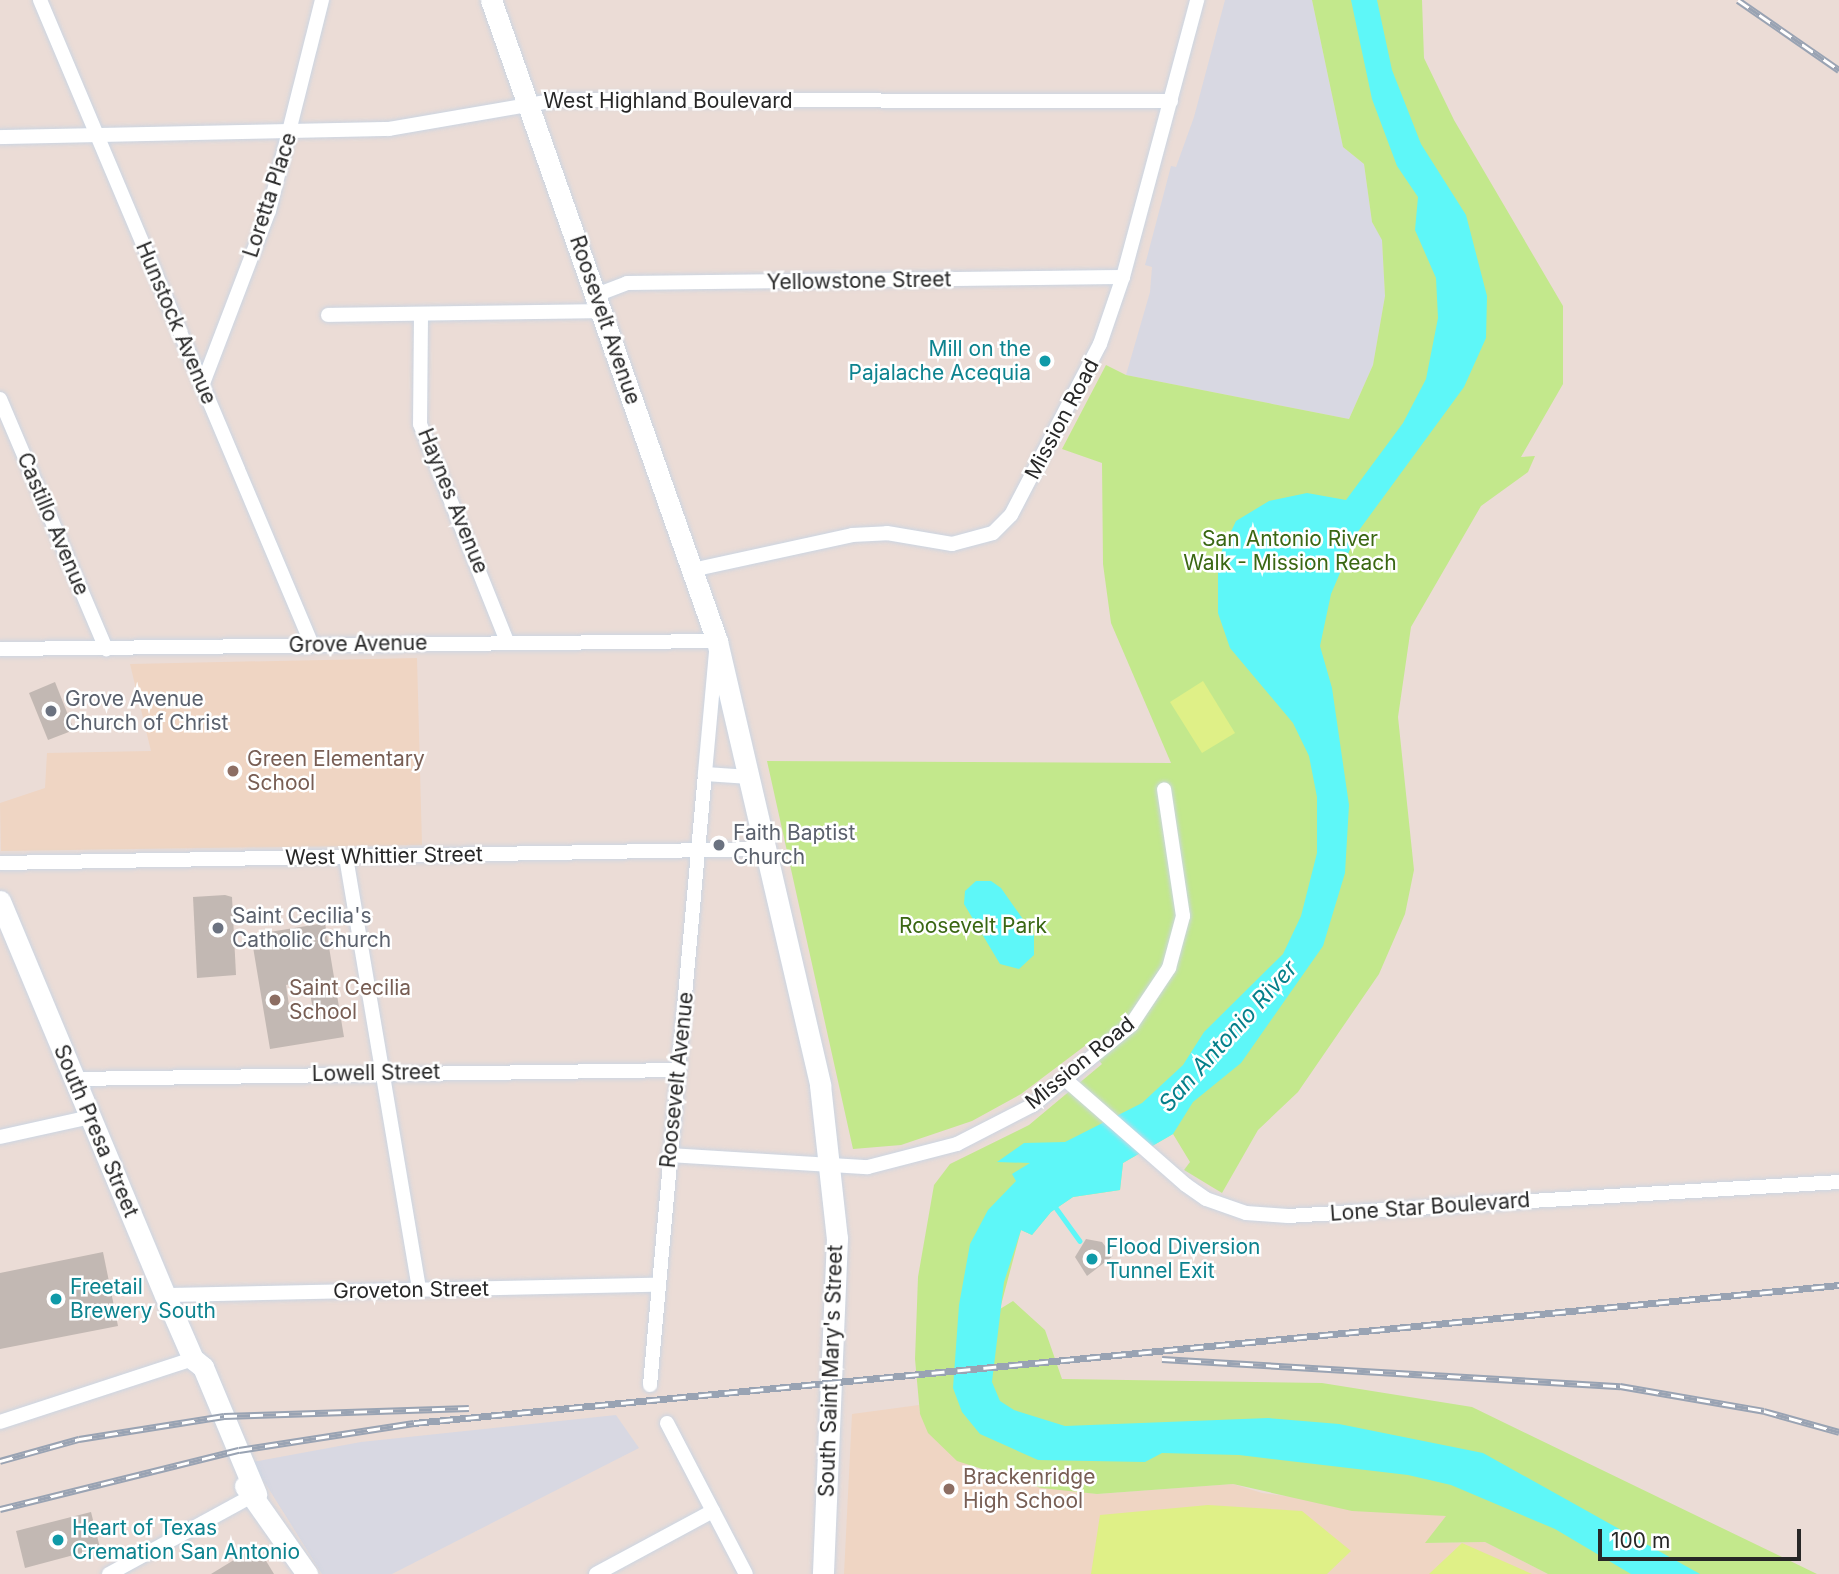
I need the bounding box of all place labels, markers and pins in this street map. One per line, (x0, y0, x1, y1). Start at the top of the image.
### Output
place label: Mill on the Pajalache Acequia (849, 336, 1031, 386)
marker: Mill on the Pajalache Acequia (1037, 353, 1053, 369)
place label: Grove Avenue Church of Christ (65, 686, 228, 736)
marker: Grove Avenue Church of Christ (43, 703, 59, 719)
place label: Green Elementary School (247, 746, 425, 796)
marker: Green Elementary School (225, 763, 241, 779)
place label: Faith Baptist Church (733, 820, 855, 870)
marker: Faith Baptist Church (711, 837, 727, 853)
place label: Saint Cecilia's Catholic Church (232, 903, 391, 953)
marker: Saint Cecilia's Catholic Church (210, 920, 226, 936)
place label: Saint Cecilia School (289, 975, 411, 1025)
marker: Saint Cecilia School (267, 992, 283, 1008)
place label: Flood Diversion Tunnel Exit (1106, 1234, 1260, 1284)
marker: Flood Diversion Tunnel Exit (1084, 1251, 1100, 1267)
place label: Freetail Brewery South (70, 1274, 216, 1324)
marker: Freetail Brewery South (48, 1291, 64, 1307)
place label: Brackenridge High School (963, 1464, 1095, 1514)
marker: Brackenridge High School (941, 1481, 957, 1497)
place label: Heart of Texas Cremation San Antonio (72, 1515, 300, 1565)
marker: Heart of Texas Cremation San Antonio (50, 1532, 66, 1548)

